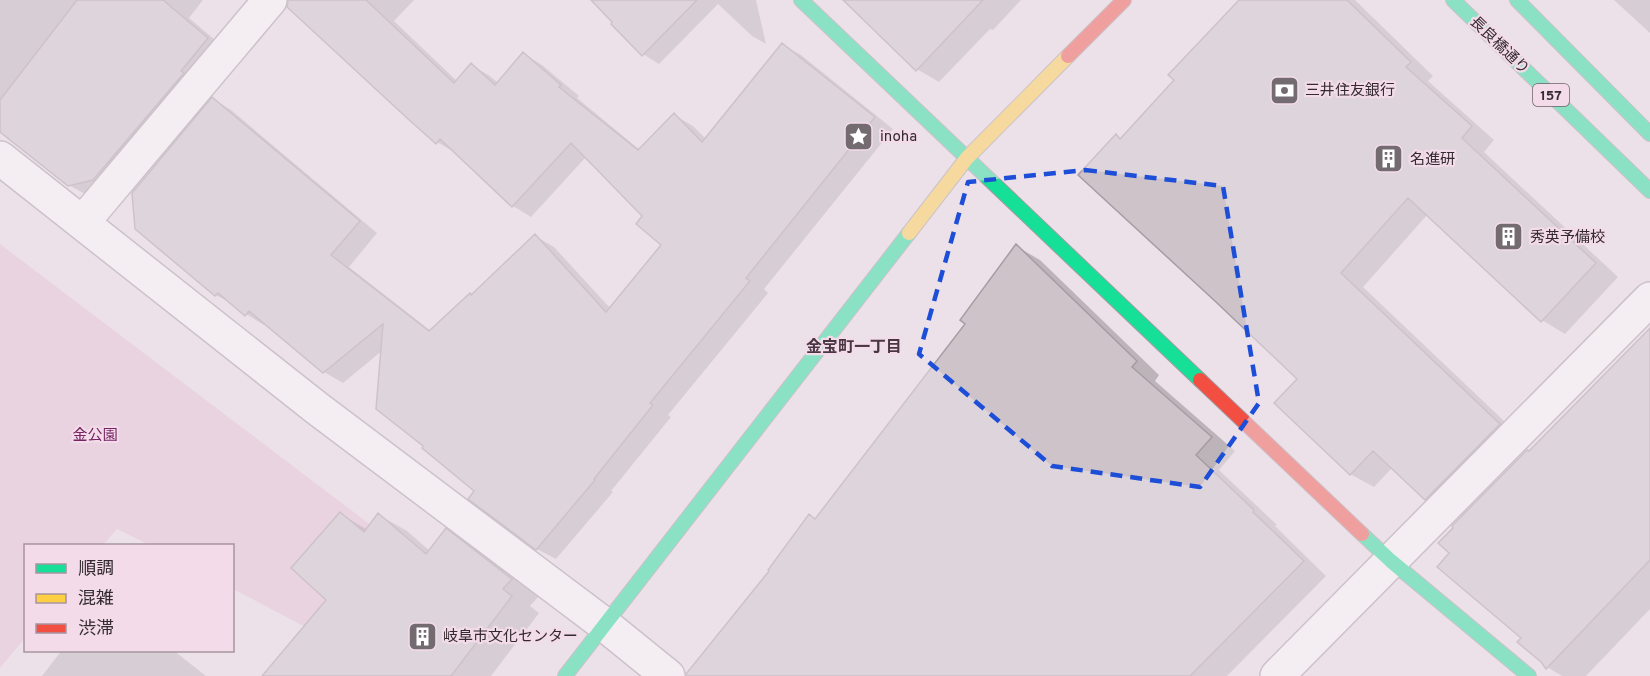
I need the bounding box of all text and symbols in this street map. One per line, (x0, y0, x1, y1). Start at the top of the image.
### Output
street label: 長良橋通り (1465, 13, 1533, 79)
bank icon: 三井住友銀行 (1268, 74, 1300, 106)
place label: 三井住友銀行 (1305, 81, 1395, 101)
road number: 157 (1533, 84, 1569, 106)
place icon: inoha (843, 120, 875, 152)
place label: inoha (880, 128, 917, 147)
building icon: 名進研 (1373, 143, 1405, 175)
place label: 名進研 (1410, 151, 1455, 170)
building icon: 秀英予備校 (1493, 221, 1525, 253)
place label: 秀英予備校 (1530, 229, 1605, 248)
district label: 金宝町一丁目 (806, 338, 902, 358)
park label: 金公園 (72, 427, 118, 446)
legend (24, 544, 234, 652)
text: 順調 (78, 558, 114, 581)
text: 混雑 (78, 588, 114, 611)
text: 渋滞 (78, 618, 114, 641)
building icon: 岐阜市文化センター (406, 620, 438, 652)
place label: 岐阜市文化センター (443, 628, 578, 647)

